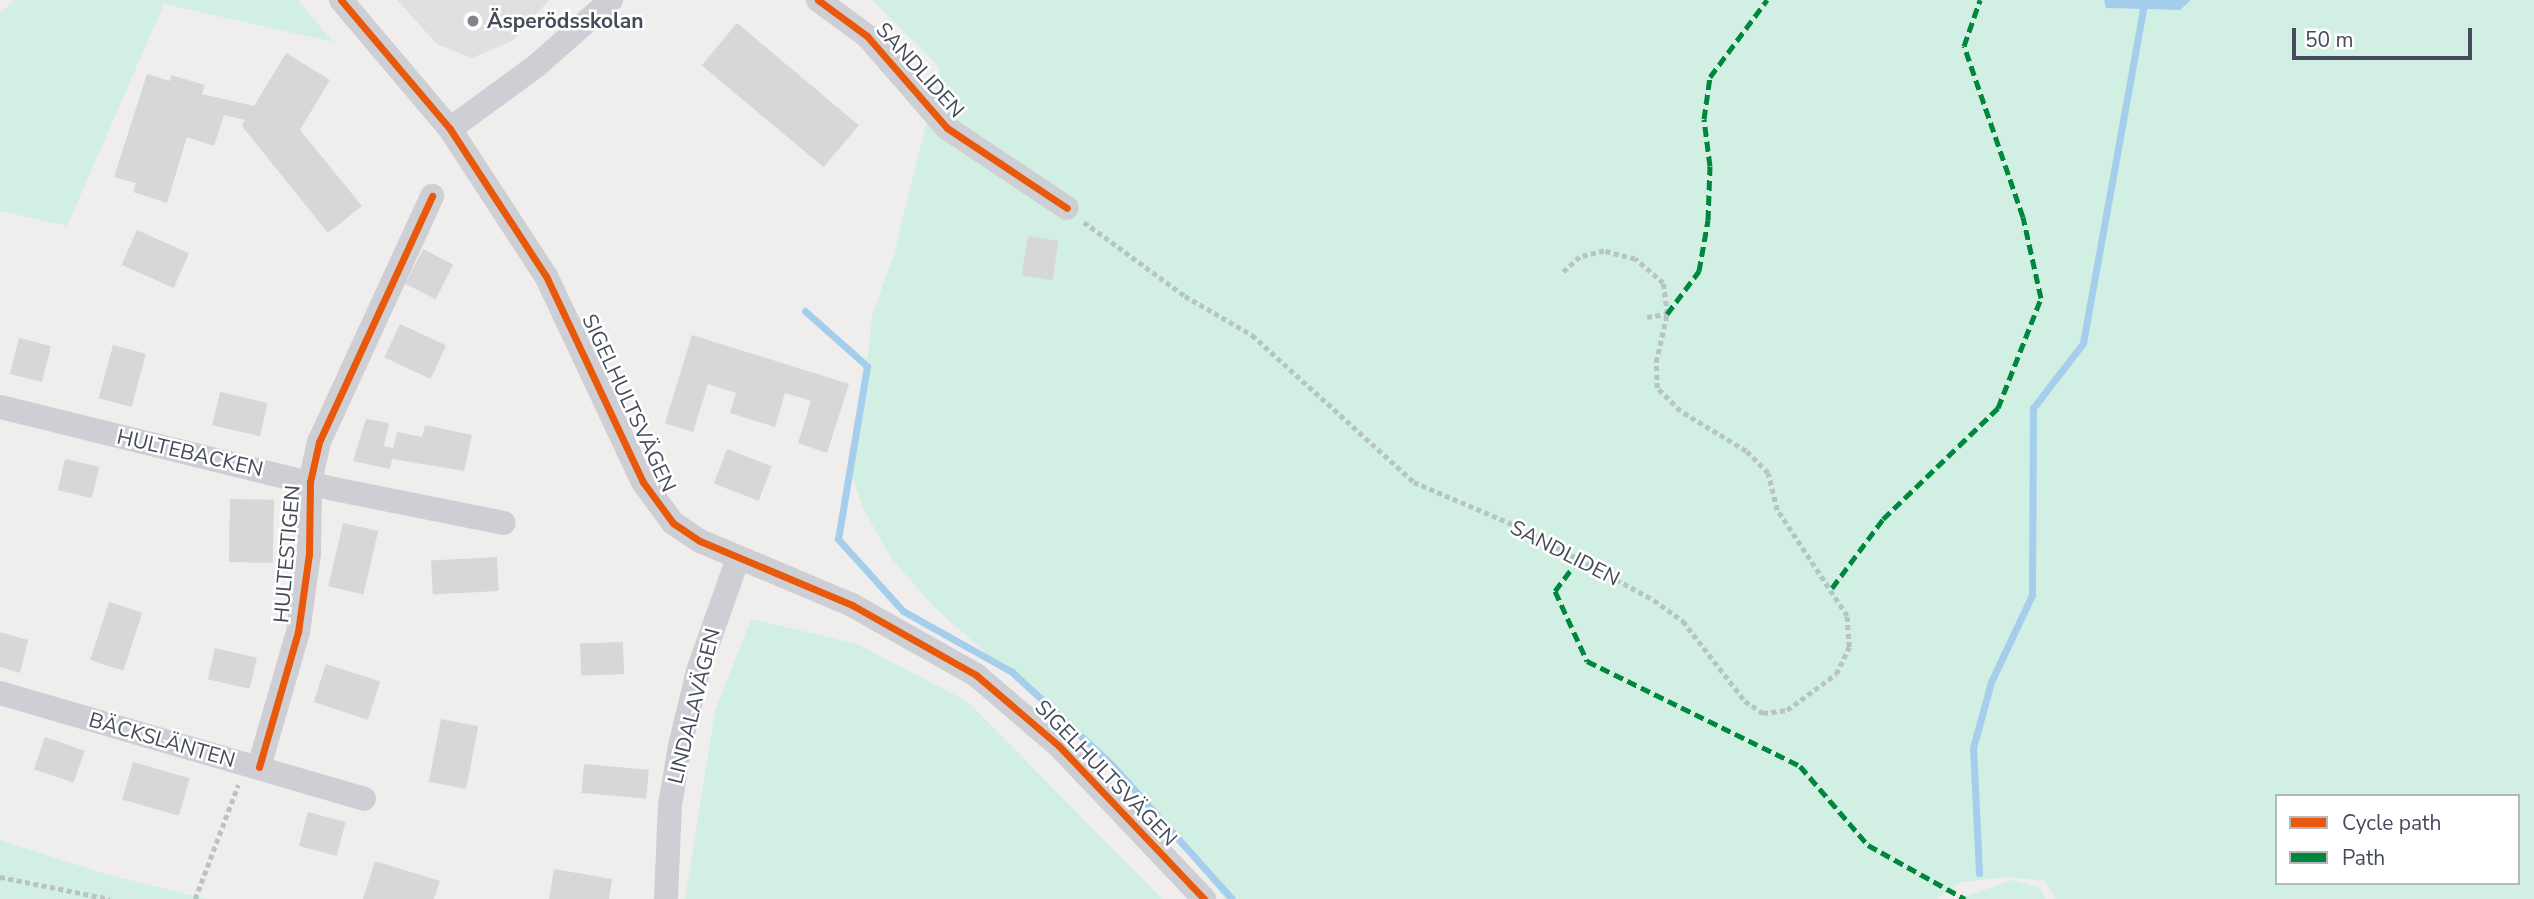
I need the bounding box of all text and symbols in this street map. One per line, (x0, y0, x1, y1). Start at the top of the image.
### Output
place label: Äsperödsskolan (487, 8, 644, 34)
marker: Äsperödsskolan (465, 13, 481, 29)
scale bar (2296, 14, 2476, 58)
street label: SANDLIDEN (871, 17, 969, 123)
text: 50 m (2305, 26, 2354, 54)
street label: SIGELHULTSVÄGEN (577, 310, 681, 496)
street label: HULTEBACKEN (115, 424, 265, 482)
street label: HULTESTIGEN (268, 484, 306, 624)
street label: SANDLIDEN (1506, 515, 1624, 591)
street label: LINDALAVÄGEN (662, 626, 726, 786)
street label: SIGELHULTSVÄGEN (1030, 695, 1182, 851)
street label: BÄCKSLÄNTEN (86, 707, 238, 773)
legend (2275, 794, 2520, 885)
text: Cycle path (2342, 809, 2441, 837)
text: Path (2342, 844, 2385, 872)

